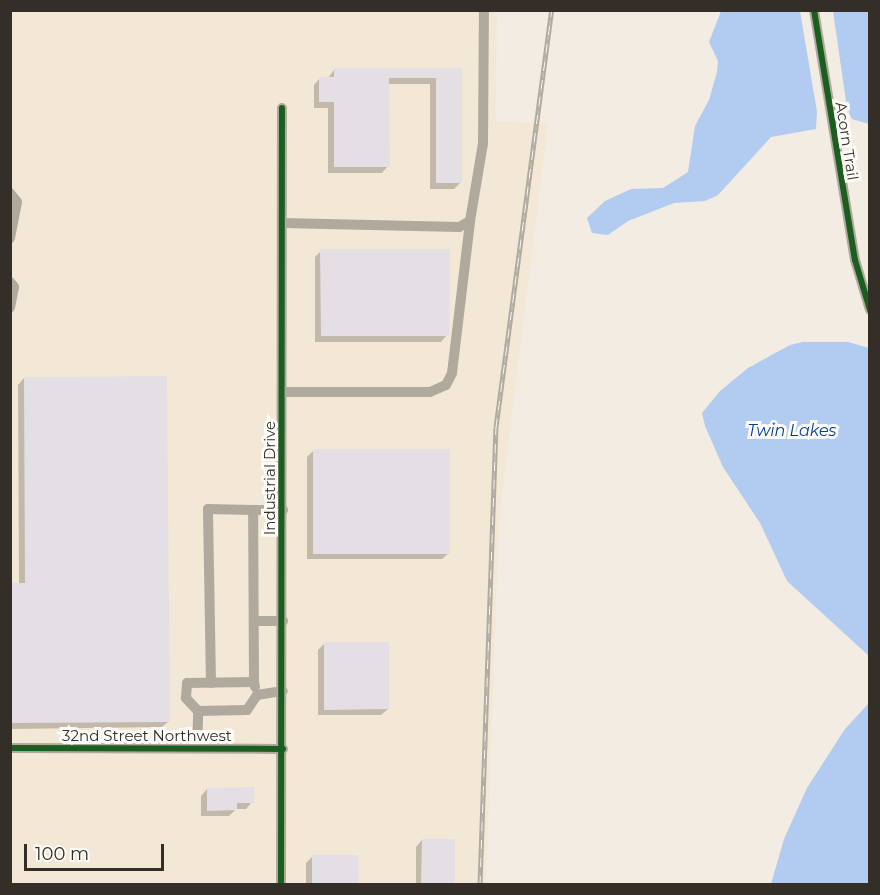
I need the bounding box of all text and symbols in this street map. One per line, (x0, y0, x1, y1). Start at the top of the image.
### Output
street label: Acorn Trail (832, 101, 862, 181)
street label: Industrial Drive (261, 421, 279, 535)
water label: Twin Lakes (748, 421, 836, 441)
street label: 32nd Street Northwest (62, 727, 232, 745)
scale bar (27, 832, 166, 870)
text: 100 m (35, 843, 89, 865)

